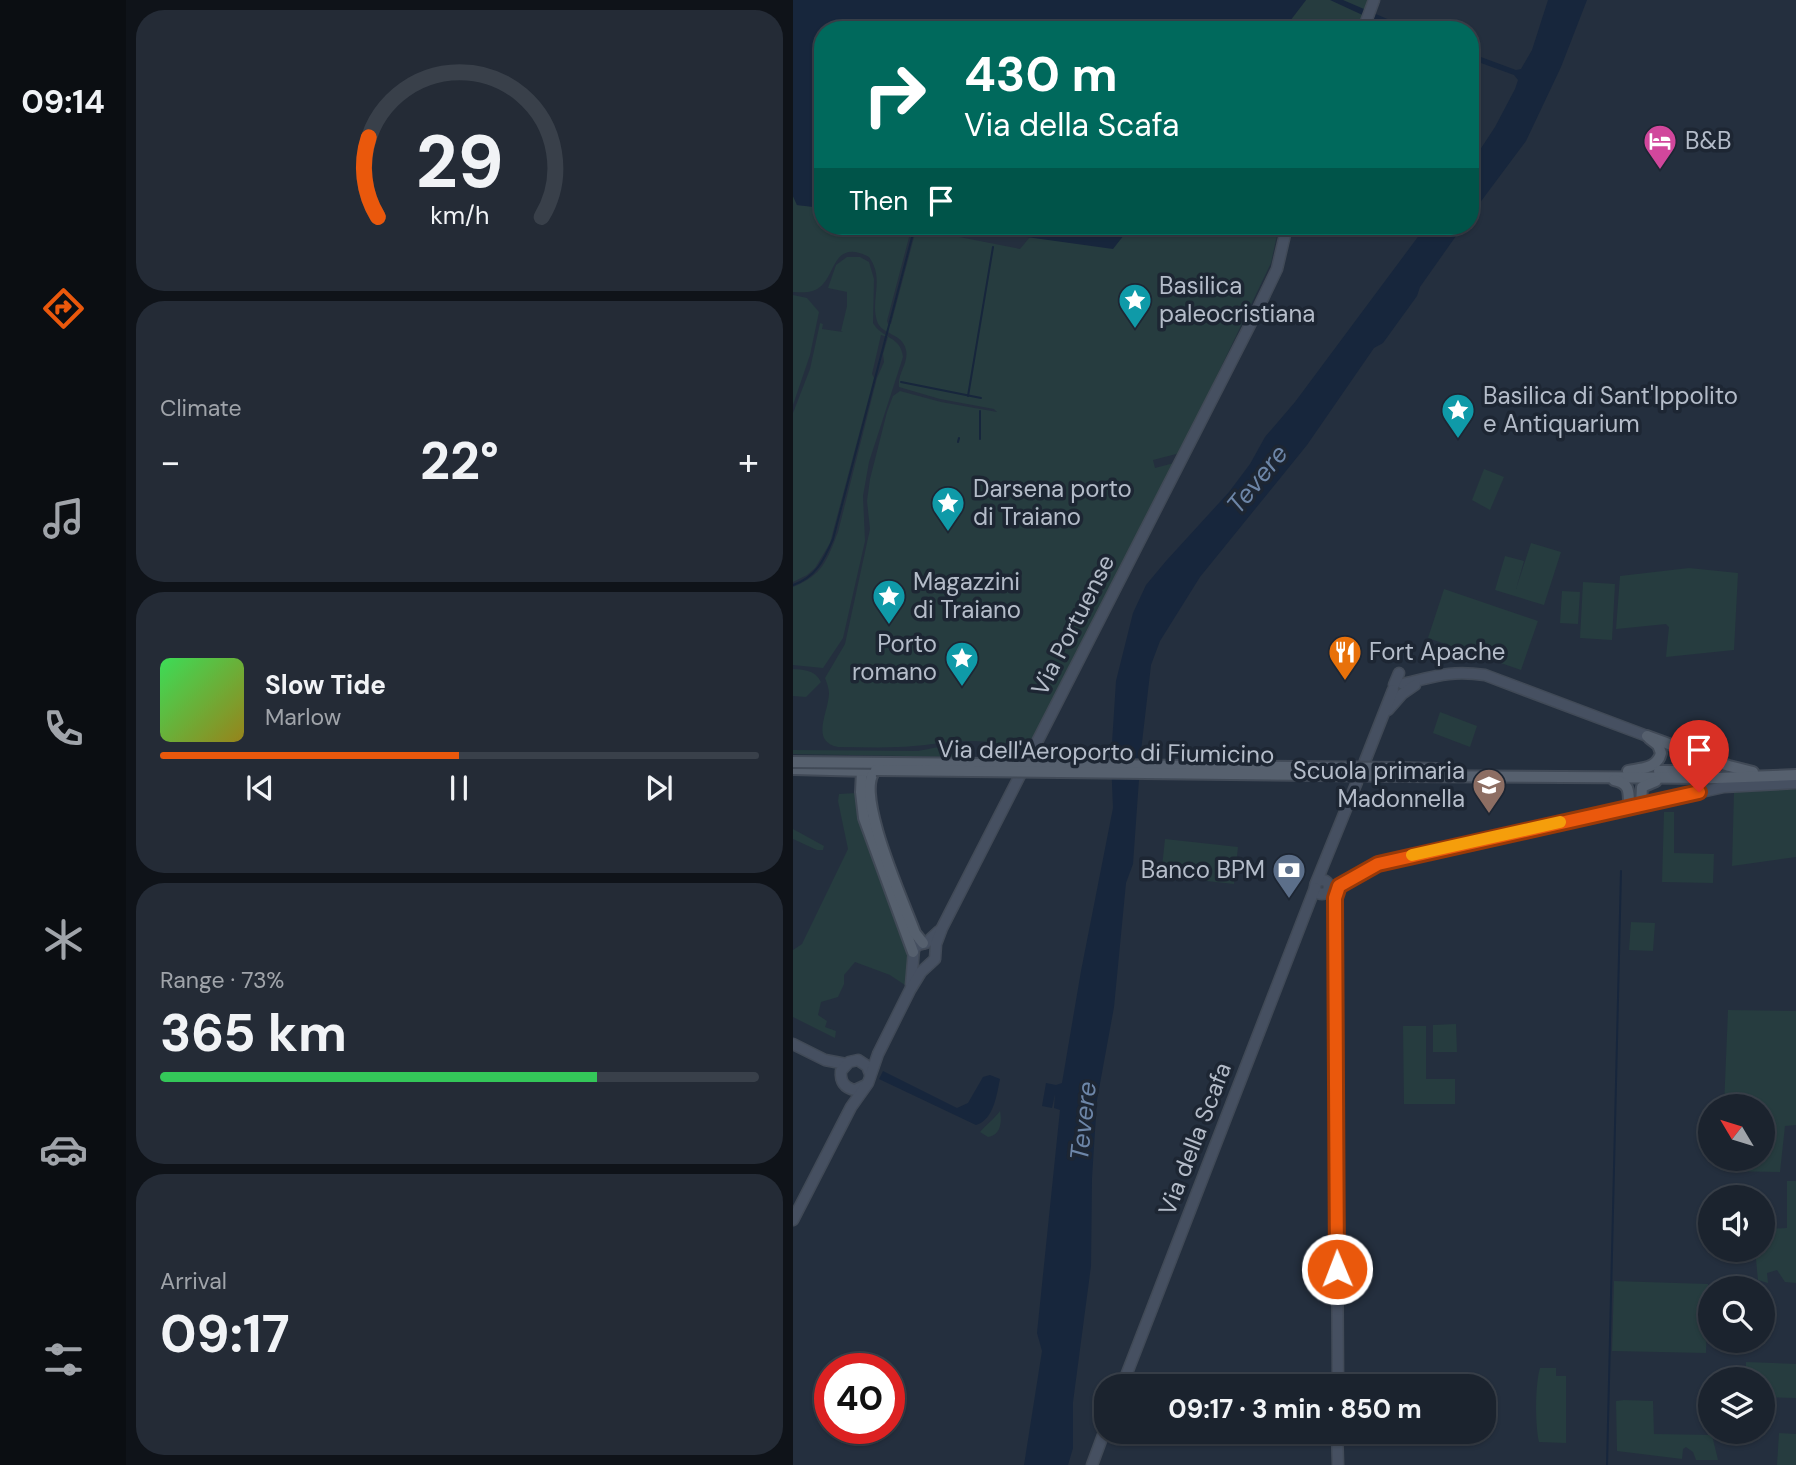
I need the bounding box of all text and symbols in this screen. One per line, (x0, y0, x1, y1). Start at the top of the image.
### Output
text: 430 m (964, 42, 1118, 106)
icon: right (849, 49, 940, 140)
text: 09:14 (21, 81, 105, 123)
text: Via della Scafa (964, 104, 1179, 146)
text: 29 (416, 115, 503, 210)
hotel icon: B&B (1641, 122, 1679, 171)
place label: B&B (1685, 125, 1732, 156)
icon: arrive (922, 182, 960, 220)
text: Then (849, 184, 908, 218)
text: km/h (430, 198, 489, 231)
place label: Basilica paleocristiana (1159, 270, 1315, 329)
place icon: Basilica paleocristiana (1116, 281, 1154, 330)
icon: directions (39, 284, 88, 333)
place label: Basilica di Sant'Ippolito e Antiquarium (1483, 380, 1738, 439)
place icon: Basilica di Sant'Ippolito e Antiquarium (1439, 391, 1477, 440)
text: Climate (160, 393, 242, 423)
text: 22° (420, 427, 499, 495)
text: − (160, 437, 181, 487)
text: + (738, 437, 759, 487)
water label: Tevere (1219, 437, 1295, 521)
place label: Darsena porto di Traiano (973, 473, 1132, 532)
place icon: Darsena porto di Traiano (929, 484, 967, 533)
icon: music (39, 494, 88, 543)
street label: Via Portuense (1024, 549, 1121, 700)
place label: Magazzini di Traiano (913, 566, 1021, 625)
place icon: Magazzini di Traiano (870, 577, 908, 626)
place label: Porto romano (852, 628, 937, 687)
restaurant icon: Fort Apache (1326, 633, 1364, 682)
place label: Fort Apache (1369, 636, 1505, 667)
place icon: Porto romano (943, 639, 981, 688)
text: Slow Tide (265, 668, 386, 702)
text: Marlow (265, 702, 341, 732)
icon: phone (39, 704, 88, 753)
pin (1669, 720, 1729, 792)
icon: arrive (1680, 731, 1718, 769)
street label: Via dell'Aeroporto di Fiumicino (937, 733, 1275, 770)
place label: Scuola primaria Madonnella (1293, 755, 1465, 814)
school or university icon: Scuola primaria Madonnella (1470, 766, 1508, 815)
icon: previous (241, 769, 279, 807)
icon: pause (440, 769, 478, 807)
icon: next (640, 769, 678, 807)
bank icon: Banco BPM (1270, 851, 1308, 900)
place label: Banco BPM (1141, 854, 1265, 885)
icon: climate (39, 915, 88, 964)
text: Range · 73% (160, 965, 284, 995)
text: 365 km (160, 999, 347, 1067)
street label: Via della Scafa (1151, 1058, 1238, 1220)
water label: Tevere (1062, 1080, 1104, 1162)
north arrow (1698, 1094, 1775, 1171)
map controls (1698, 1094, 1775, 1444)
icon: car (39, 1125, 88, 1174)
button: sound (1698, 1185, 1775, 1262)
position arrow (1300, 1232, 1374, 1306)
text: Arrival (160, 1266, 227, 1296)
button: search (1698, 1276, 1775, 1353)
text: 09:17 (160, 1300, 290, 1368)
icon: filters (39, 1335, 88, 1384)
speed limit sign: 40 (814, 1353, 905, 1444)
button: layers (1698, 1367, 1775, 1444)
text: 09:17 · 3 min · 850 m (1168, 1392, 1422, 1426)

